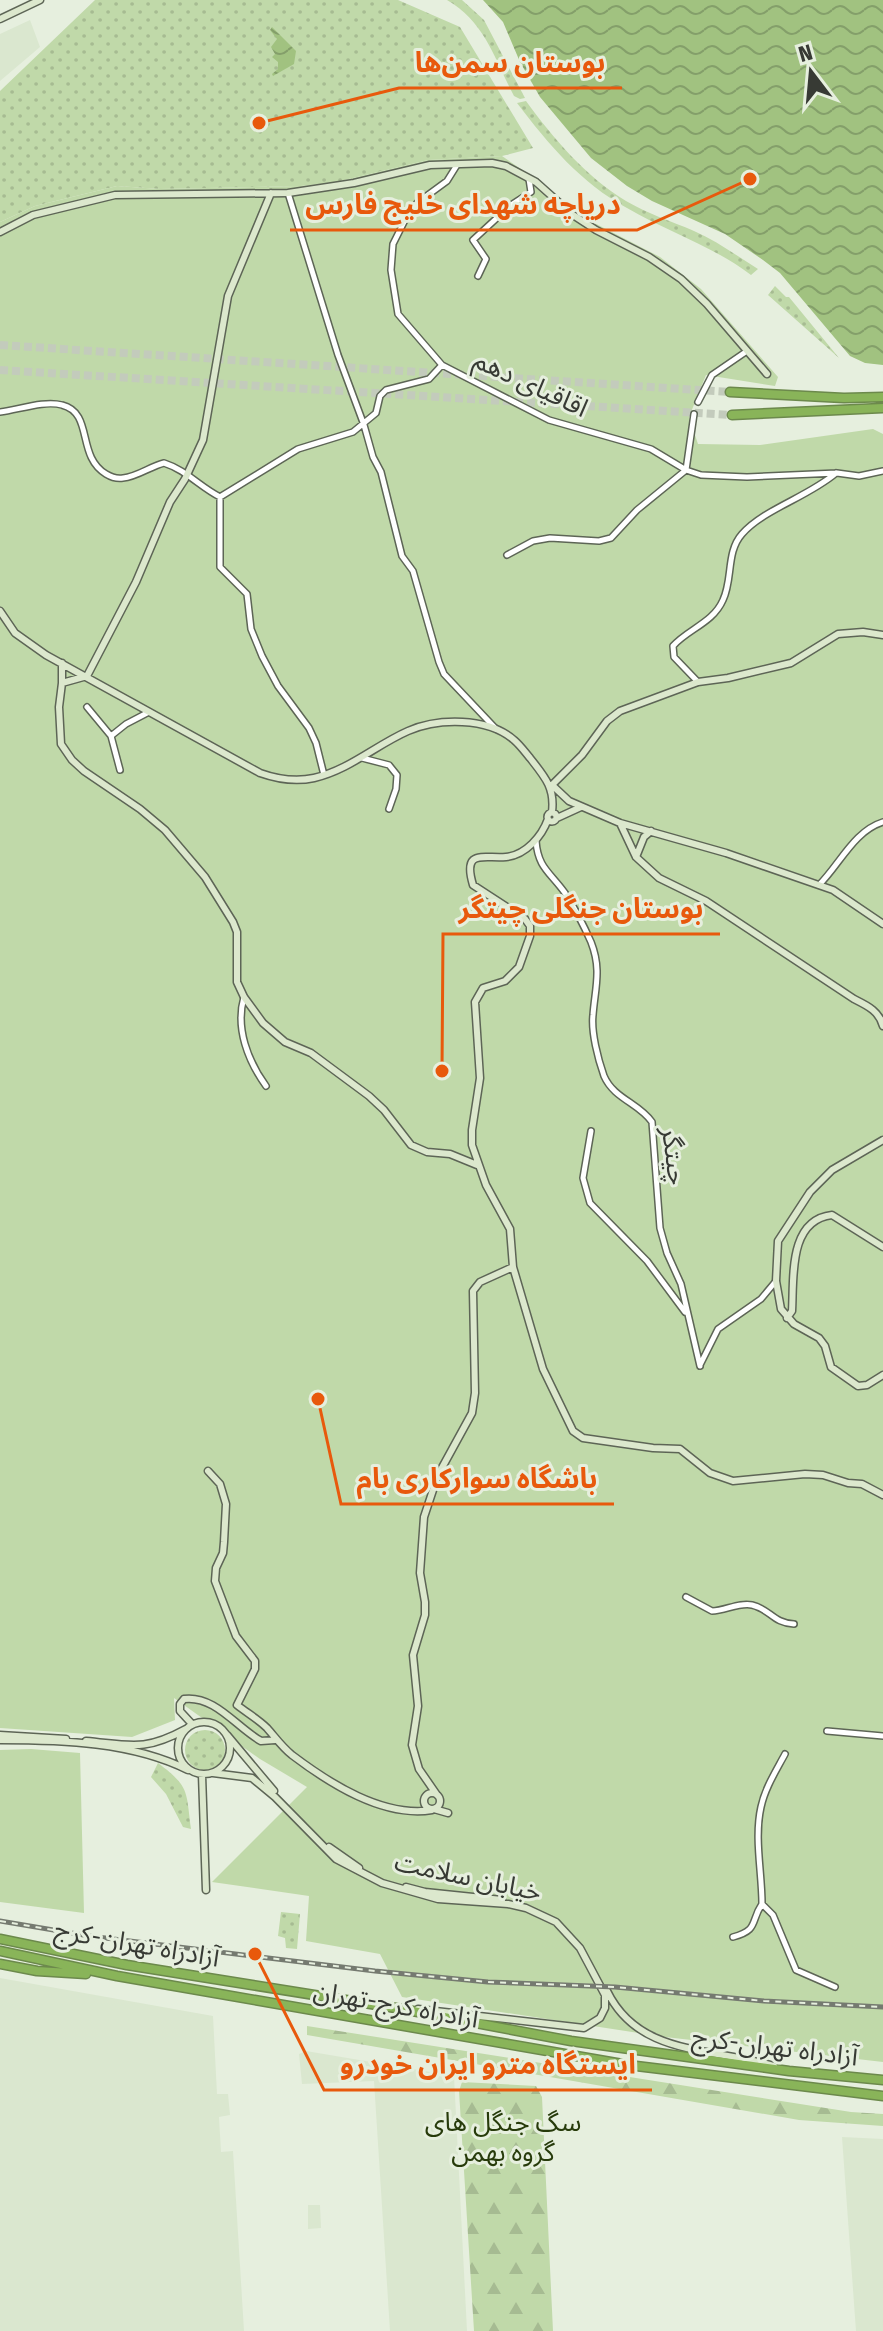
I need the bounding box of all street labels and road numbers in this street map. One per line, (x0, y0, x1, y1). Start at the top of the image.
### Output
street label: اقاقیای دهم (467, 344, 593, 427)
street label: چیتگر (654, 1124, 693, 1187)
street label: خیابان سلامت (392, 1846, 544, 1908)
street label: آزادراه تهران-کرج (51, 1914, 223, 1977)
street label: آزادراه کرج-تهران (310, 1975, 482, 2038)
street label: آزادراه تهران-کرج (690, 2021, 861, 2076)

